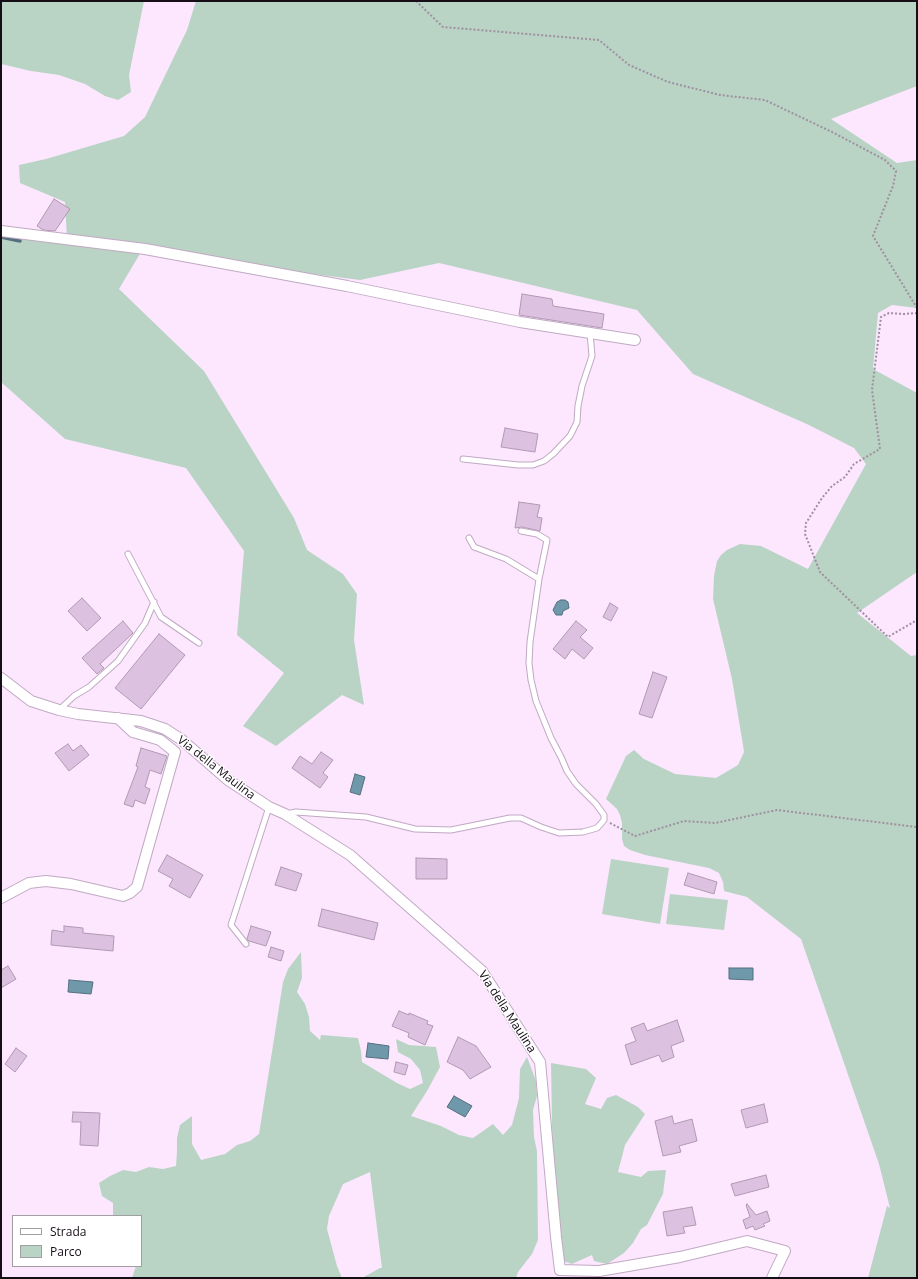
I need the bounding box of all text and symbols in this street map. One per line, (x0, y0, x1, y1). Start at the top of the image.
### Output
street label: Via della Maulina (174, 733, 258, 803)
street label: Via della Maulina (475, 968, 539, 1056)
legend (12, 1215, 142, 1267)
text: Strada (50, 1223, 86, 1240)
text: Parco (50, 1243, 82, 1260)

